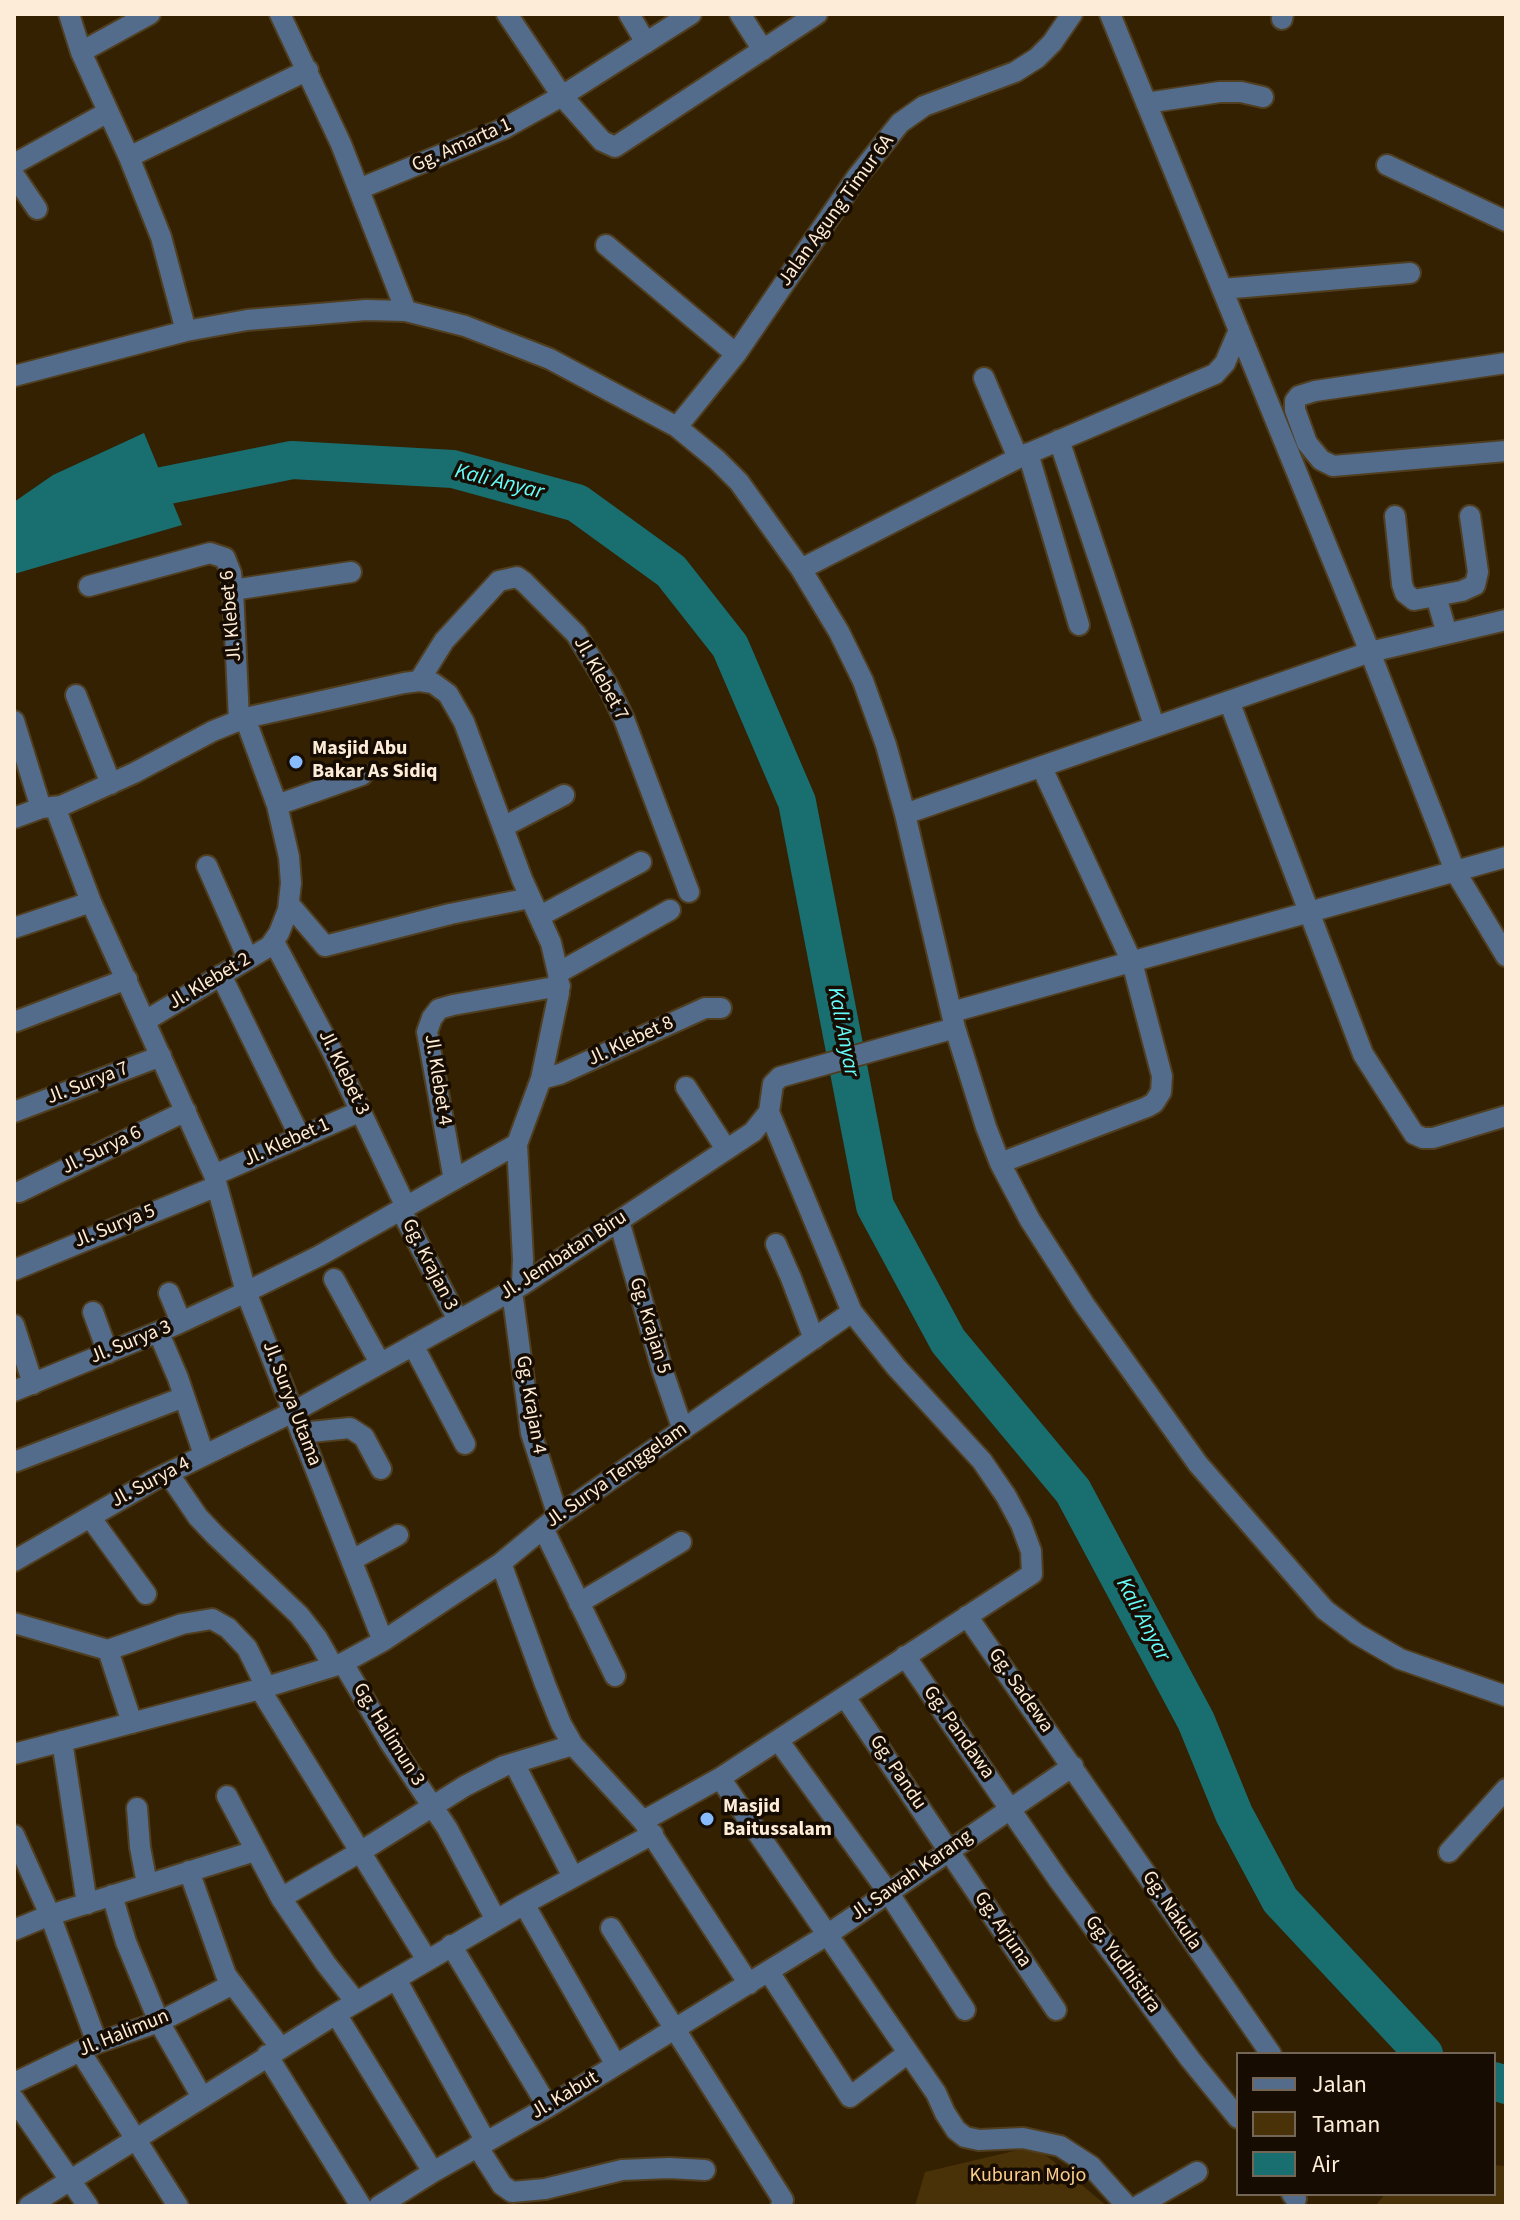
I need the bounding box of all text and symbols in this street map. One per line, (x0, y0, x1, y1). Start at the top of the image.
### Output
street label: Gg. Amarta 1 (409, 113, 515, 179)
street label: Jalan Agung Timur 6A (774, 131, 900, 291)
water label: Kali Anyar (452, 459, 546, 507)
street label: Jl. Klebet 6 (216, 569, 248, 663)
street label: Jl. Klebet 7 (567, 633, 633, 725)
place label: Masjid Abu Bakar As Sidiq (312, 738, 438, 785)
marker: Masjid Abu Bakar As Sidiq (287, 753, 305, 771)
street label: Jl. Klebet 2 (165, 948, 255, 1016)
water label: Kali Anyar (820, 985, 864, 1079)
street label: Jl. Klebet 8 (584, 1012, 678, 1072)
street label: Jl. Klebet 3 (312, 1027, 374, 1119)
street label: Jl. Klebet 4 (418, 1033, 456, 1127)
street label: Jl. Surya 7 (44, 1057, 132, 1111)
street label: Jl. Klebet 1 (240, 1113, 334, 1173)
street label: Jl. Surya 6 (58, 1121, 146, 1181)
street label: Jl. Surya 5 (71, 1200, 159, 1254)
street label: Jl. Jembatan Biru (496, 1206, 632, 1306)
street label: Gg. Krajan 3 (396, 1215, 462, 1315)
street label: Gg. Krajan 5 (623, 1275, 675, 1377)
street label: Jl. Surya 3 (87, 1316, 175, 1370)
street label: Jl. Surya Utama (256, 1338, 326, 1470)
street label: Gg. Krajan 4 (510, 1354, 550, 1456)
street label: Jl. Surya Tenggelam (542, 1418, 692, 1534)
street label: Jl. Surya 4 (108, 1452, 194, 1514)
water label: Kali Anyar (1109, 1574, 1175, 1666)
street label: Gg. Sadewa (982, 1644, 1058, 1738)
street label: Gg. Halimun 3 (347, 1679, 429, 1791)
street label: Gg. Pandawa (917, 1682, 999, 1784)
street label: Gg. Pandu (863, 1731, 931, 1815)
place label: Masjid Baitussalam (723, 1796, 832, 1843)
marker: Masjid Baitussalam (698, 1810, 716, 1828)
street label: Jl. Sawah Karang (847, 1825, 977, 1927)
street label: Gg. Nakula (1136, 1867, 1206, 1955)
street label: Gg. Arjuna (968, 1888, 1036, 1972)
street label: Gg. Yudhistira (1079, 1912, 1165, 2018)
street label: Jl. Halimun (75, 2005, 173, 2063)
legend (1236, 2052, 1496, 2196)
street label: Jl. Kabut (527, 2067, 603, 2125)
text: Jalan (1312, 2067, 1367, 2102)
text: Taman (1312, 2107, 1380, 2142)
text: Air (1312, 2147, 1339, 2182)
park label: Kuburan Mojo (970, 2165, 1086, 2189)

